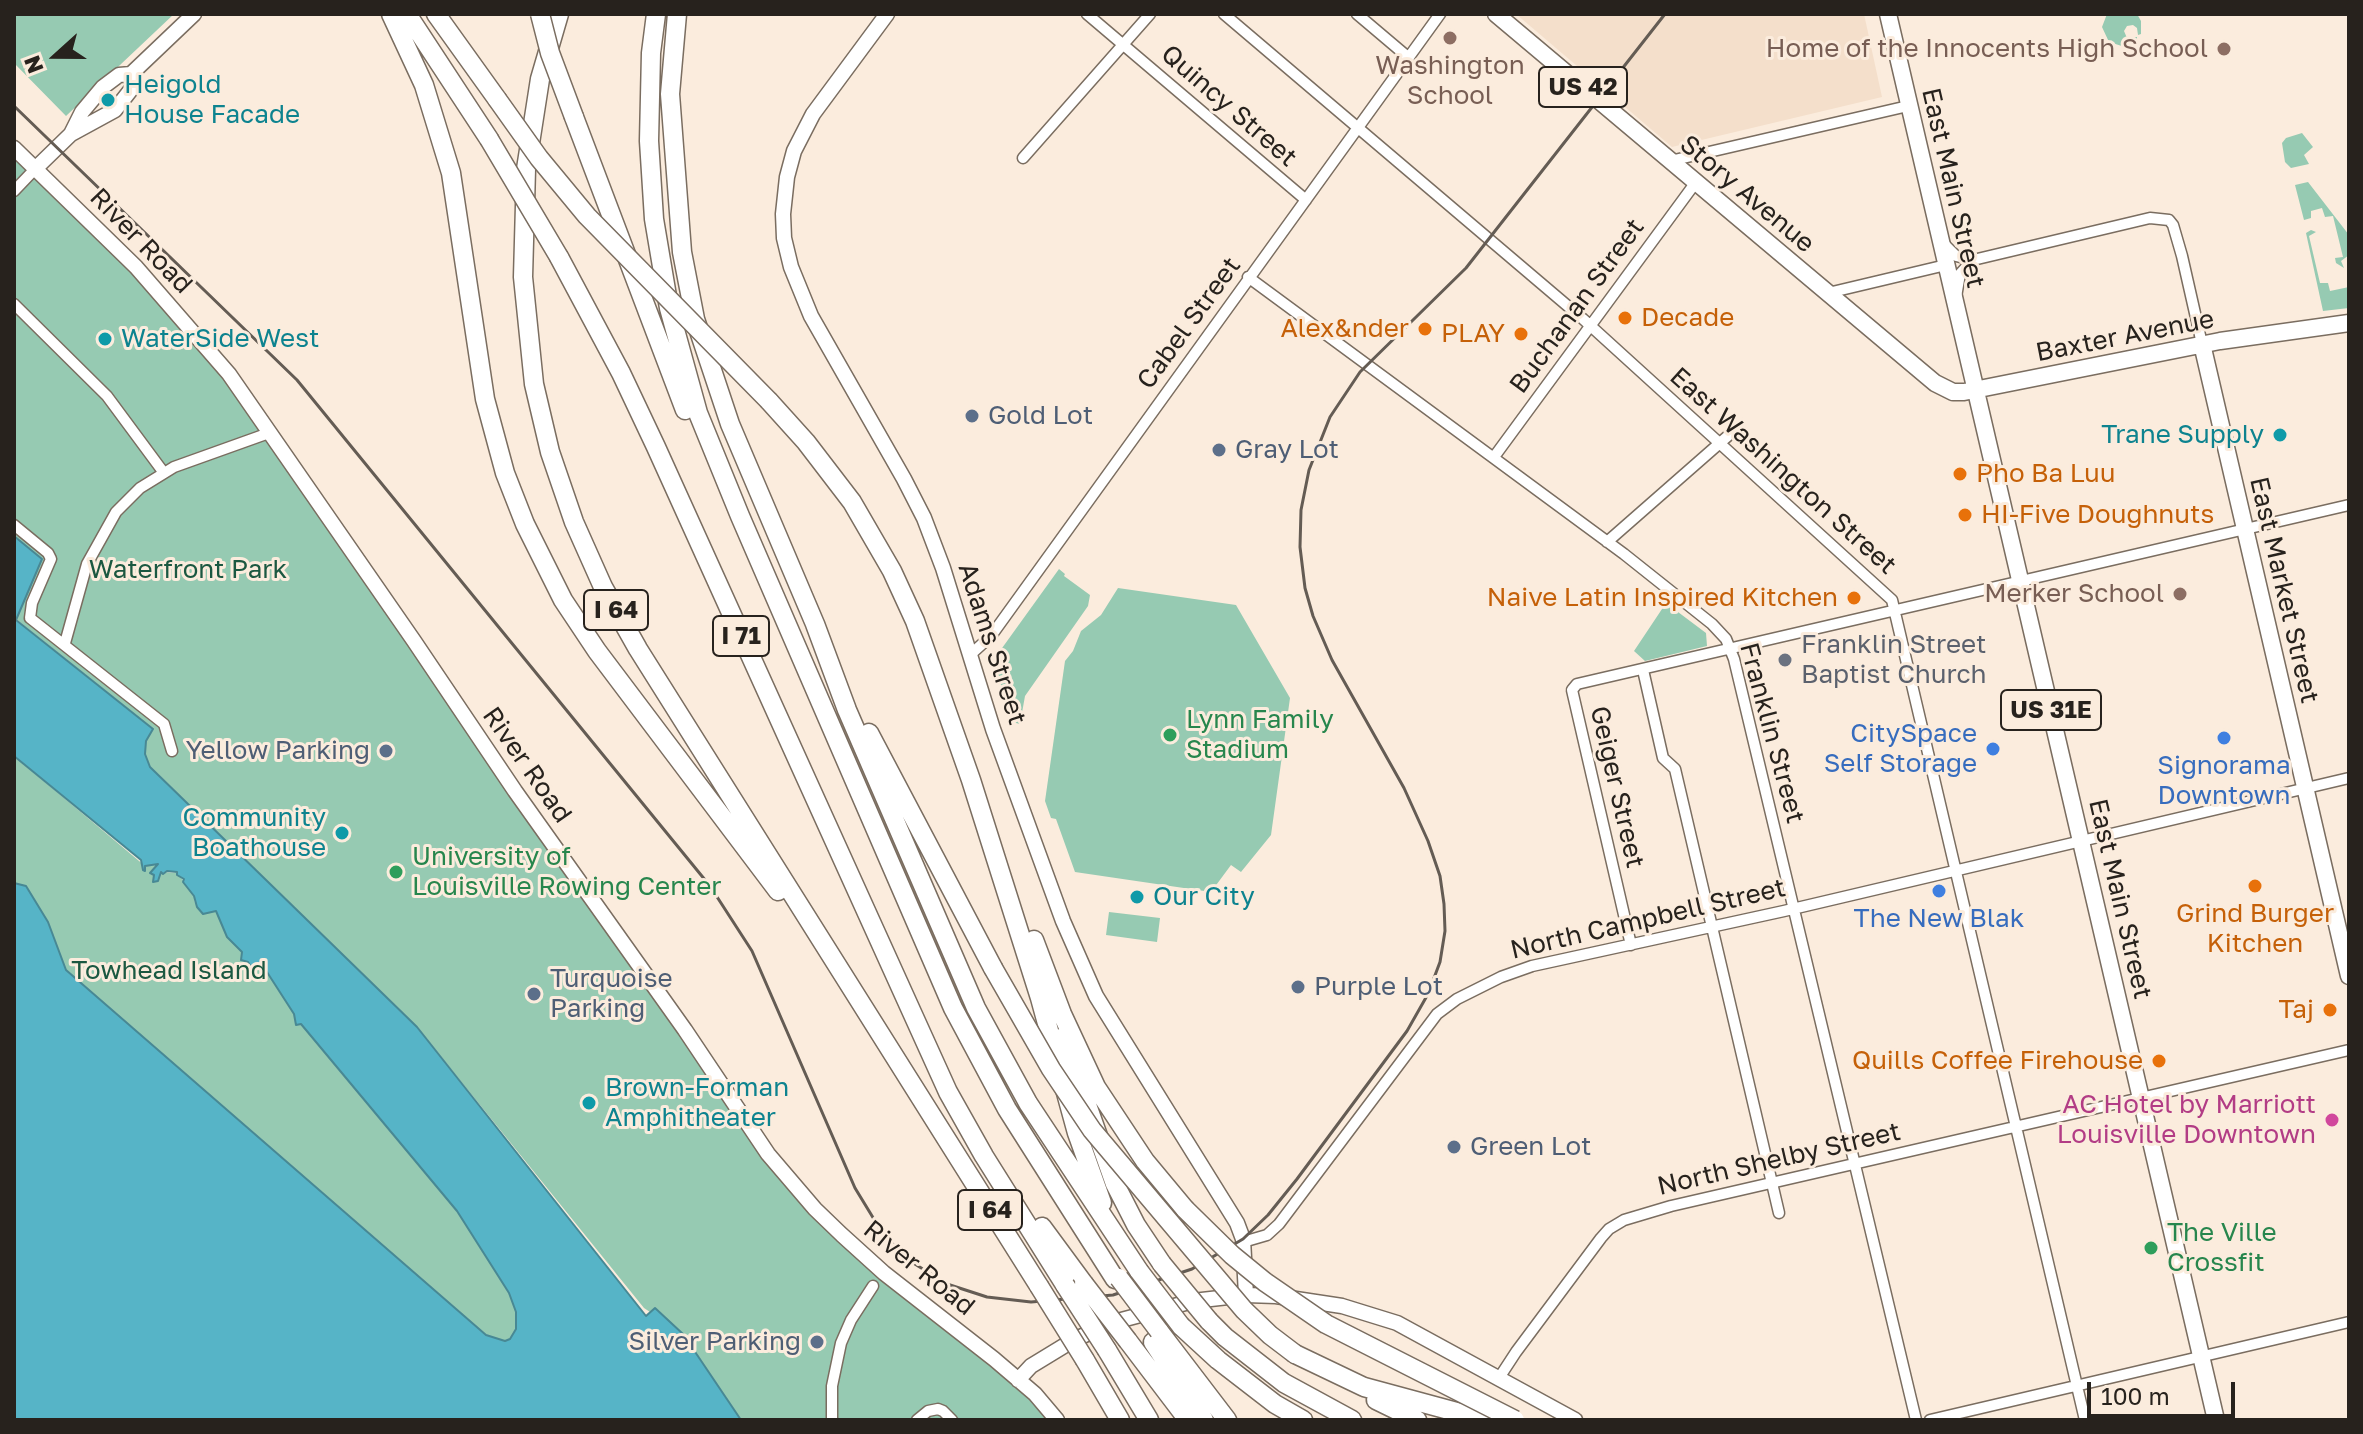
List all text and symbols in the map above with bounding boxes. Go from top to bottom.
north arrow [16,16,96,96]
marker: Washington School [1441,29,1459,47]
place label: Home of the Innocents High School [1766,33,2208,65]
street label: Quincy Street [1155,39,1303,173]
marker: Home of the Innocents High School [2215,40,2233,58]
place label: Washington School [1375,50,1525,112]
text: N [18,52,49,77]
road number: US 42 [1539,67,1627,107]
place label: Heigold House Facade [124,69,300,130]
street label: East Main Street [1915,85,1991,291]
marker: Heigold House Facade [99,91,117,109]
street label: Story Avenue [1673,129,1821,259]
street label: River Road [83,182,199,300]
street label: Buchanan Street [1503,213,1651,399]
street label: Cabel Street [1131,251,1247,395]
place label: Decade [1641,302,1734,334]
street label: Baxter Avenue [2033,303,2217,369]
marker: Decade [1616,309,1634,327]
place label: Alex&nder [1281,313,1409,345]
place label: PLAY [1441,318,1505,350]
marker: Alex&nder [1416,320,1434,338]
place label: WaterSide West [121,323,319,355]
marker: PLAY [1512,325,1530,343]
marker: WaterSide West [96,330,114,348]
street label: East Washington Street [1663,361,1903,581]
place label: Gold Lot [988,400,1093,432]
marker: Gold Lot [963,407,981,425]
place label: Trane Supply [2101,419,2264,451]
marker: Trane Supply [2271,426,2289,444]
place label: Gray Lot [1235,434,1339,466]
marker: Gray Lot [1210,441,1228,459]
place label: Pho Ba Luu [1976,458,2115,490]
marker: Pho Ba Luu [1951,465,1969,483]
street label: East Market Street [2243,474,2325,706]
place label: HI-Five Doughnuts [1981,499,2214,531]
marker: HI-Five Doughnuts [1956,506,1974,524]
park label: Waterfront Park [89,554,287,586]
street label: Adams Street [951,559,1033,729]
place label: Merker School [1984,578,2164,610]
place label: Naive Latin Inspired Kitchen [1487,582,1838,614]
marker: Merker School [2171,585,2189,603]
marker: Naive Latin Inspired Kitchen [1845,589,1863,607]
road number: I 64 [584,590,648,630]
road number: I 71 [713,616,769,656]
place label: Franklin Street Baptist Church [1801,629,1987,690]
street label: Franklin Street [1733,639,1811,827]
marker: Franklin Street Baptist Church [1776,651,1794,669]
road number: US 31E [2001,690,2101,730]
street label: River Road [476,701,578,829]
street label: Geiger Street [1583,703,1651,871]
place label: Lynn Family Stadium [1186,704,1334,766]
place label: CitySpace Self Storage [1824,718,1977,780]
marker: Lynn Family Stadium [1161,726,1179,744]
marker: Signorama Downtown [2215,729,2233,747]
place label: Yellow Parking [186,735,370,767]
marker: CitySpace Self Storage [1984,740,2002,758]
marker: Yellow Parking [377,742,395,760]
place label: Signorama Downtown [2157,750,2291,812]
street label: East Main Street [2082,796,2158,1002]
place label: Community Boathouse [183,802,326,864]
marker: Community Boathouse [333,824,351,842]
place label: University of Louisville Rowing Center [412,841,722,902]
marker: University of Louisville Rowing Center [387,863,405,881]
street label: North Campbell Street [1507,872,1789,966]
marker: Grind Burger Kitchen [2246,877,2264,895]
place label: Our City [1153,881,1255,913]
marker: The New Blak [1930,882,1948,900]
marker: Our City [1128,888,1146,906]
place label: Grind Burger Kitchen [2176,898,2334,960]
place label: The New Blak [1854,903,2024,935]
park label: Towhead Island [71,955,267,987]
place label: Turquoise Parking [550,963,673,1024]
place label: Purple Lot [1314,971,1443,1003]
marker: Purple Lot [1289,978,1307,996]
marker: Turquoise Parking [525,985,543,1003]
place label: Taj [2279,994,2314,1026]
marker: Taj [2321,1001,2339,1019]
place label: Quills Coffee Firehouse [1852,1045,2143,1077]
marker: Quills Coffee Firehouse [2150,1052,2168,1070]
place label: Brown-Forman Amphitheater [605,1072,789,1134]
place label: AC Hotel by Marriott Louisville Downtown [2057,1089,2316,1150]
marker: Brown-Forman Amphitheater [580,1094,598,1112]
marker: AC Hotel by Marriott Louisville Downtown [2323,1111,2341,1129]
street label: North Shelby Street [1654,1116,1904,1202]
place label: Green Lot [1470,1131,1591,1163]
marker: Green Lot [1445,1138,1463,1156]
road number: I 64 [958,1190,1022,1230]
street label: River Road [857,1214,981,1322]
place label: The Ville Crossfit [2167,1217,2277,1278]
marker: The Ville Crossfit [2142,1239,2160,1257]
place label: Silver Parking [629,1326,801,1358]
marker: Silver Parking [808,1333,826,1351]
scale bar [2091,1366,2239,1416]
text: 100 m [2101,1381,2170,1410]

